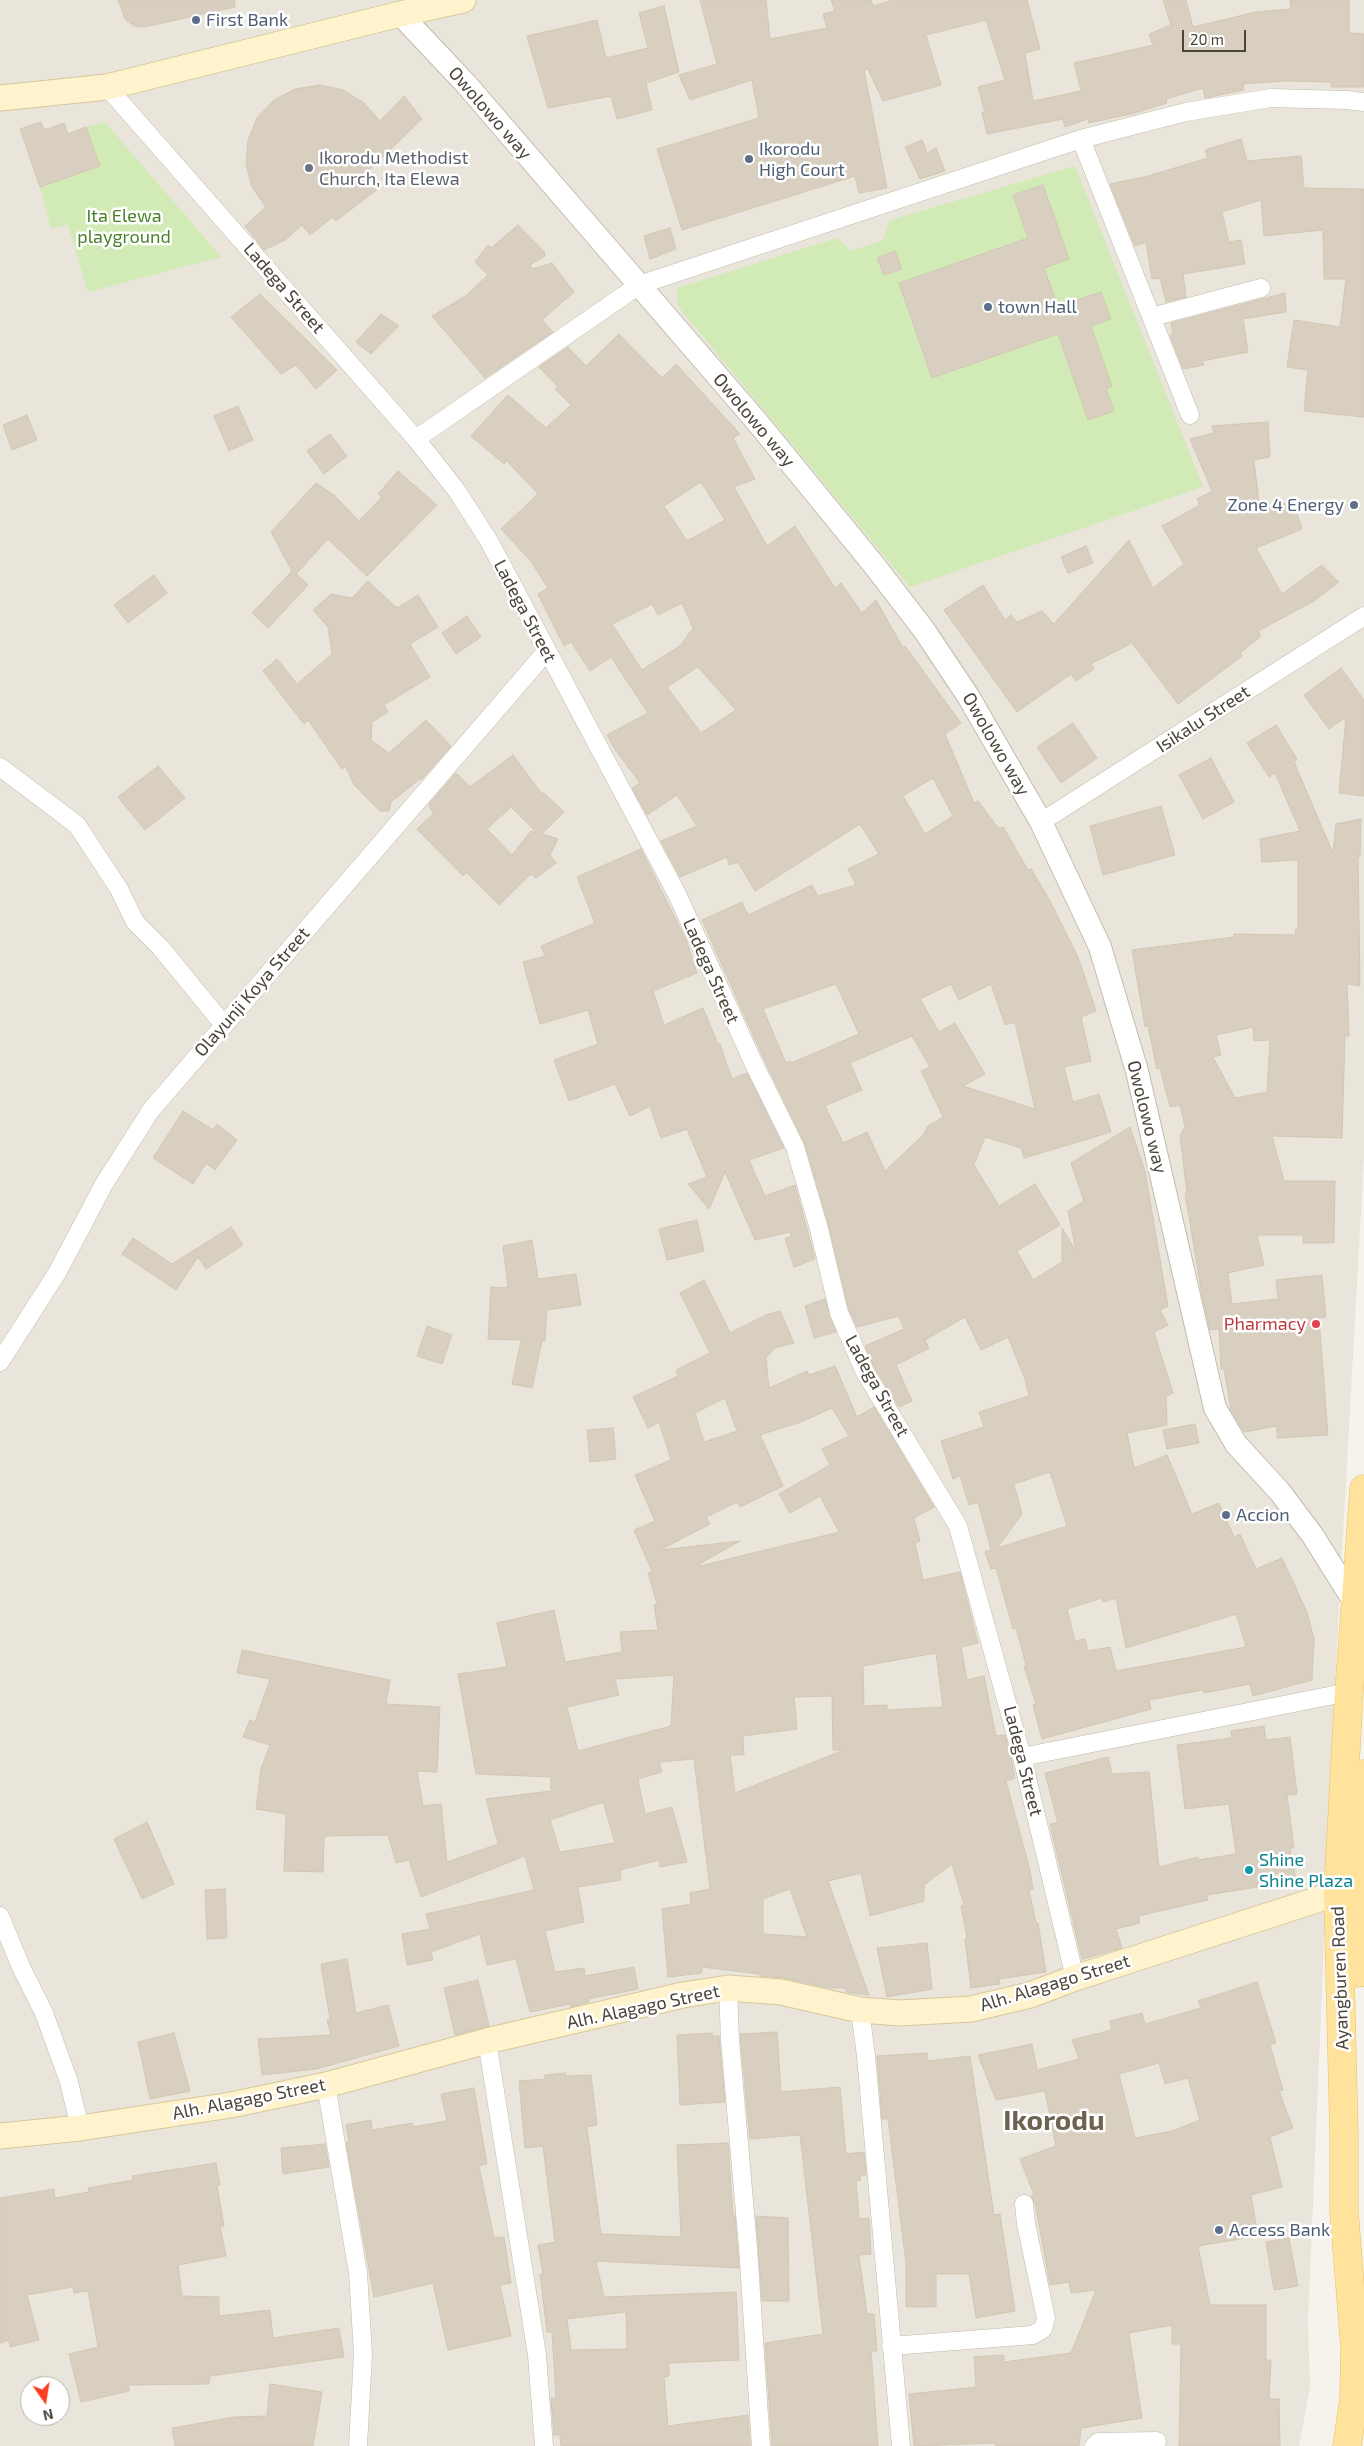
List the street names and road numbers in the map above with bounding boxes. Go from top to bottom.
street label: Owolowo way [444,62,536,164]
street label: Ladega Street [239,238,329,338]
street label: Owolowo way [709,369,799,471]
street label: Ladega Street [489,556,561,666]
street label: Isikalu Street [1152,681,1254,757]
street label: Owolowo way [958,688,1034,800]
street label: Ladega Street [678,915,744,1027]
street label: Olayunji Koya Street [190,923,314,1061]
street label: Owolowo way [1123,1058,1171,1176]
street label: Ladega Street [840,1331,914,1441]
street label: Ladega Street [999,1704,1047,1818]
street label: Ayangburen Road [1327,1906,1353,2050]
street label: Alh. Alagago Street [977,1950,1133,2016]
street label: Alh. Alagago Street [565,1980,721,2034]
street label: Alh. Alagago Street [171,2074,327,2124]

